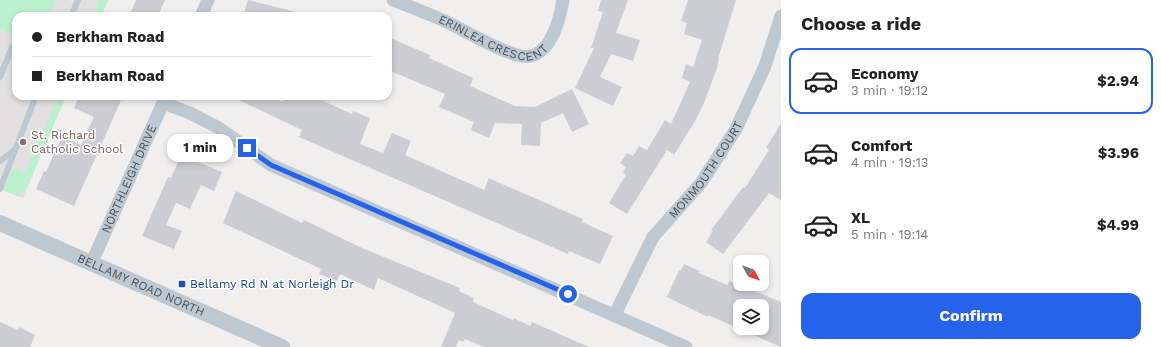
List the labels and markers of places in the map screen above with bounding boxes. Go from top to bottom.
place label: St. Richard Catholic School [31,128,123,156]
marker: St. Richard Catholic School [18,137,28,147]
place label: Bellamy Rd N at Norleigh Dr [190,277,354,291]
marker: Bellamy Rd N at Norleigh Dr [177,279,187,289]

